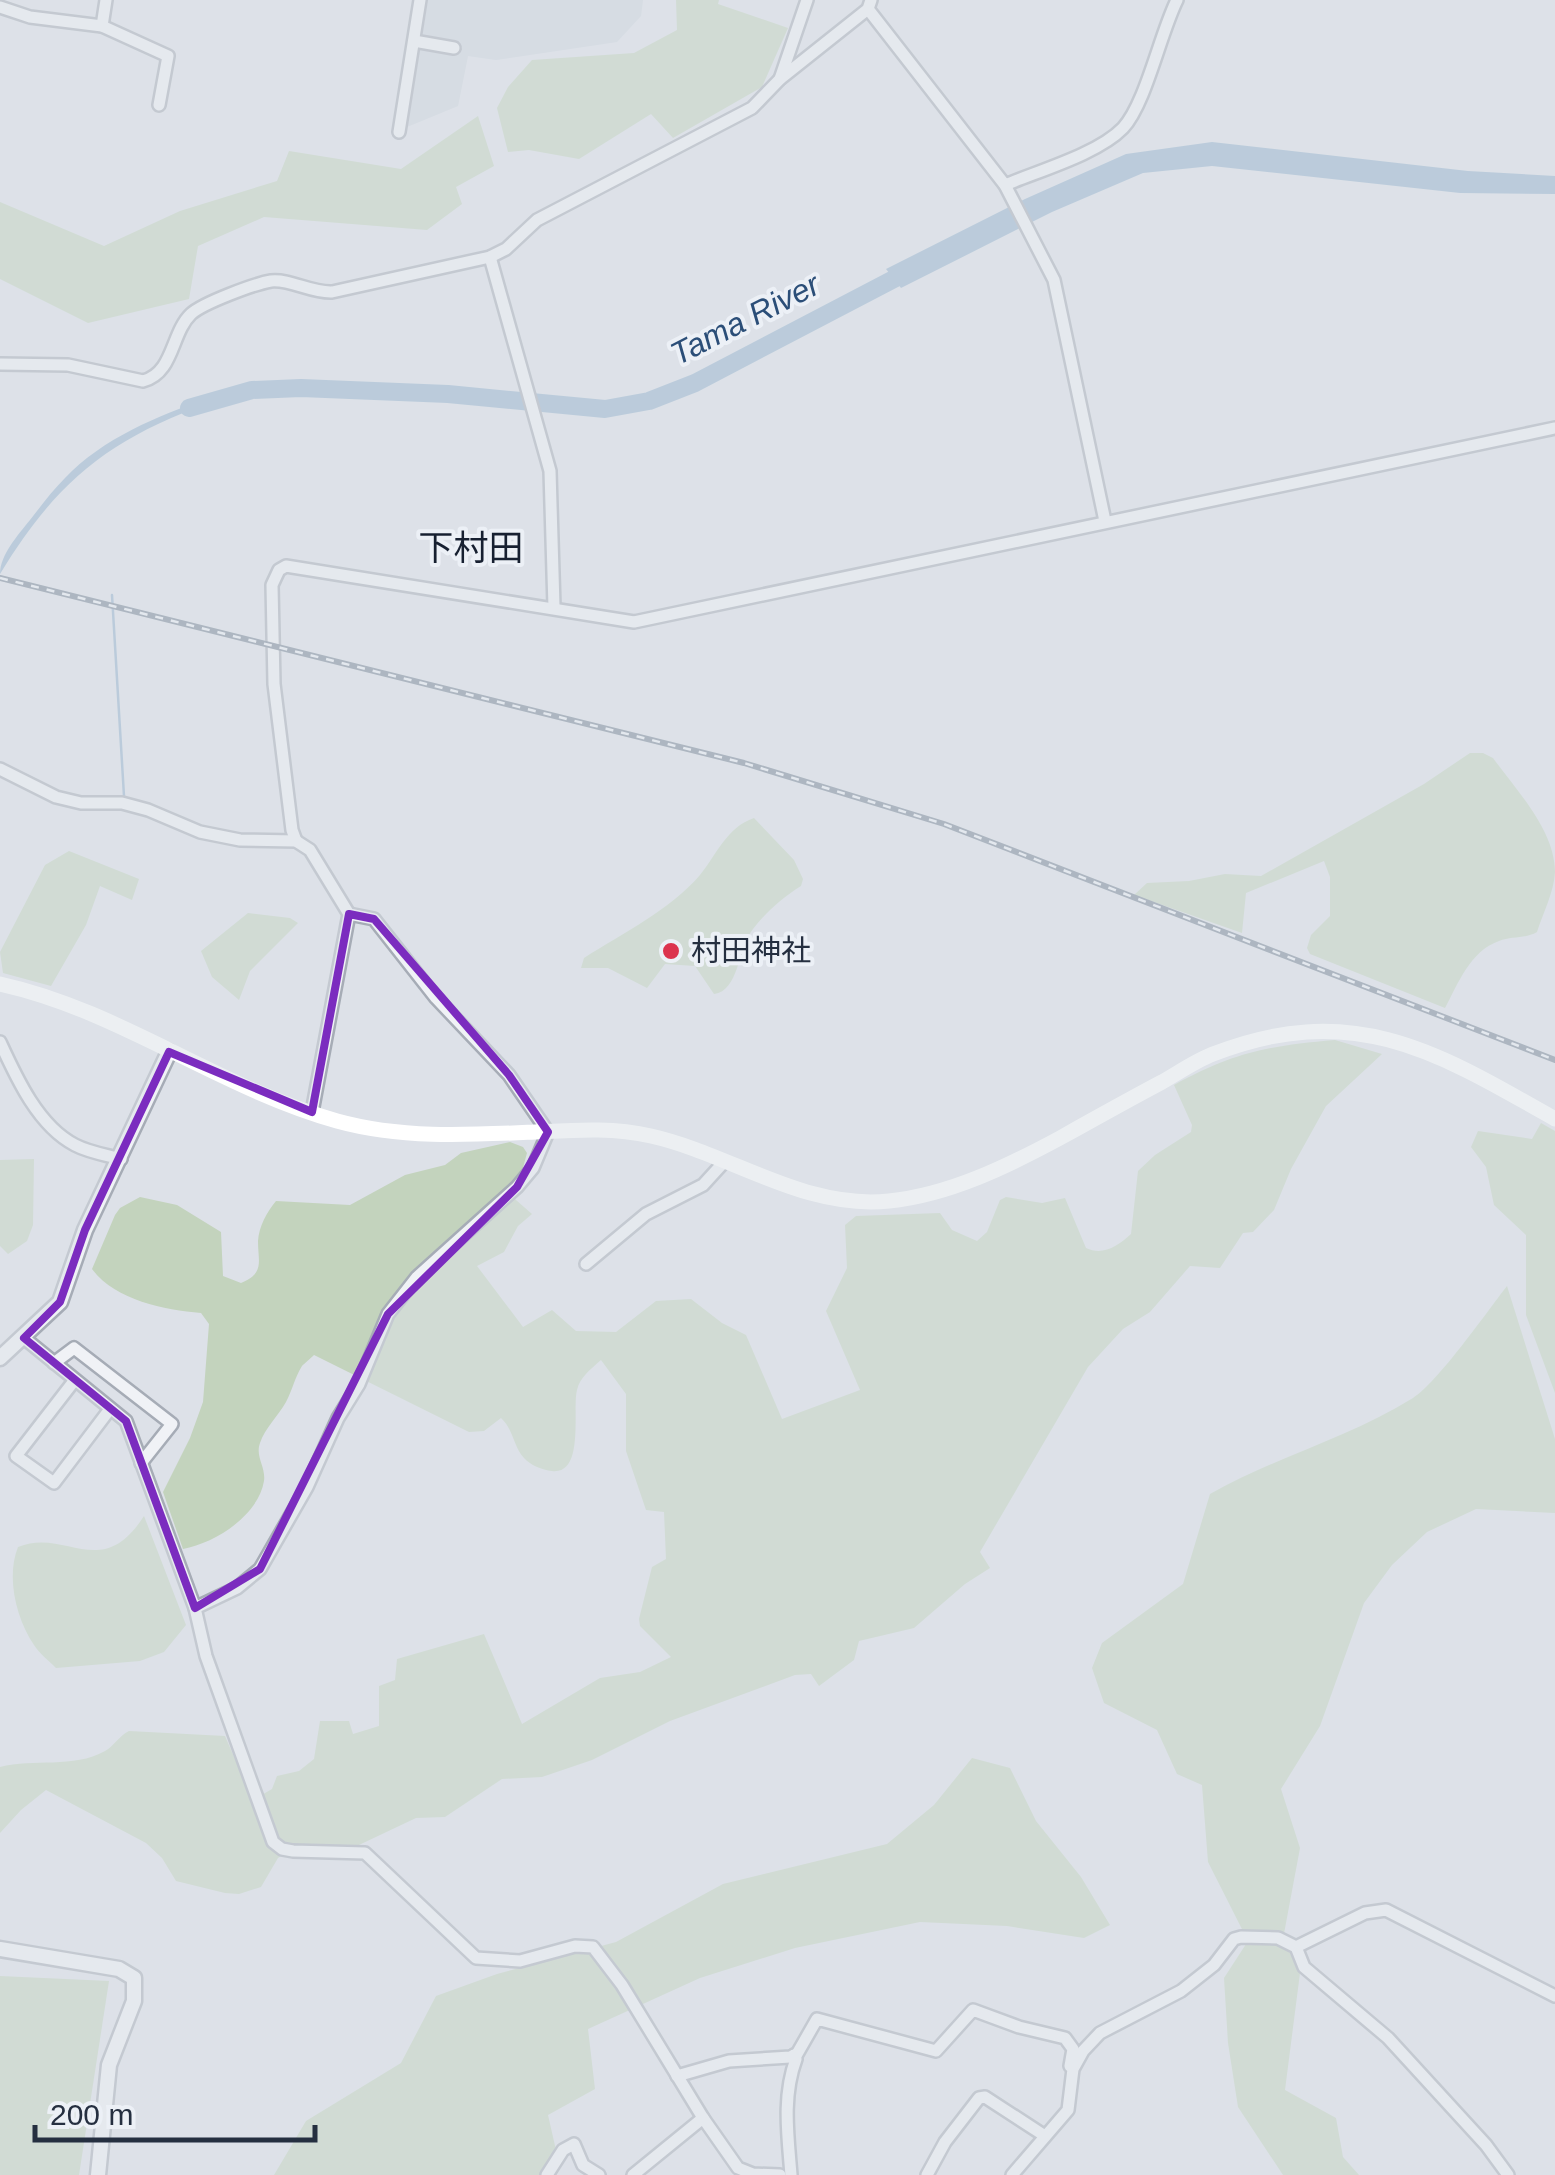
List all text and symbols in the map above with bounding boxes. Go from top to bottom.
water label: Tama River [664,265,827,372]
district label: 下村田 [418,528,524,567]
place label: 村田神社 [691,934,811,967]
marker: 村田神社 [660,940,682,962]
scale bar [35,2080,315,2142]
text: 200 m [50,2098,133,2131]

